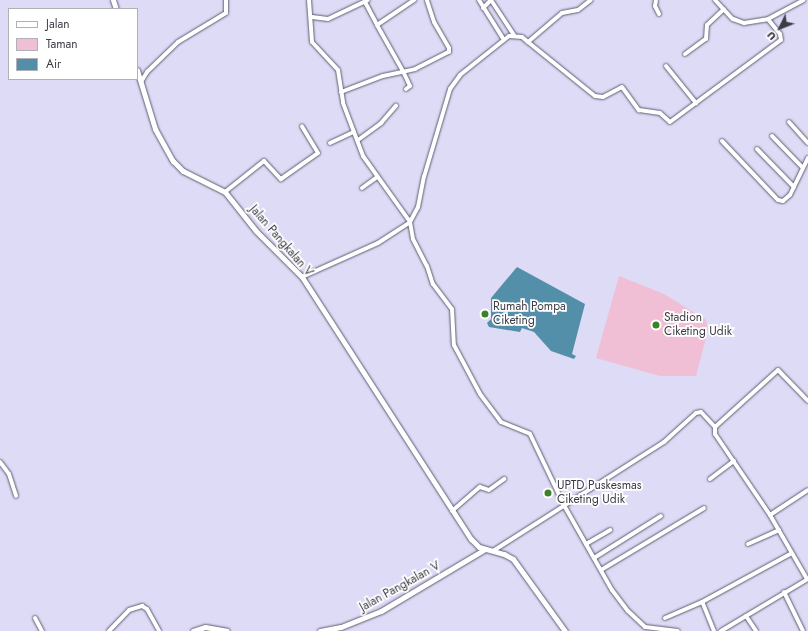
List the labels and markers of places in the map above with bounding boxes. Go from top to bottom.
place label: Rumah Pompa Ciketing [493,300,566,328]
marker: Rumah Pompa Ciketing [480,309,490,319]
place label: Stadion Ciketing Udik [664,311,732,339]
marker: Stadion Ciketing Udik [651,320,661,330]
place label: UPTD Puskesmas Ciketing Udik [557,479,642,507]
marker: UPTD Puskesmas Ciketing Udik [542,487,554,499]

